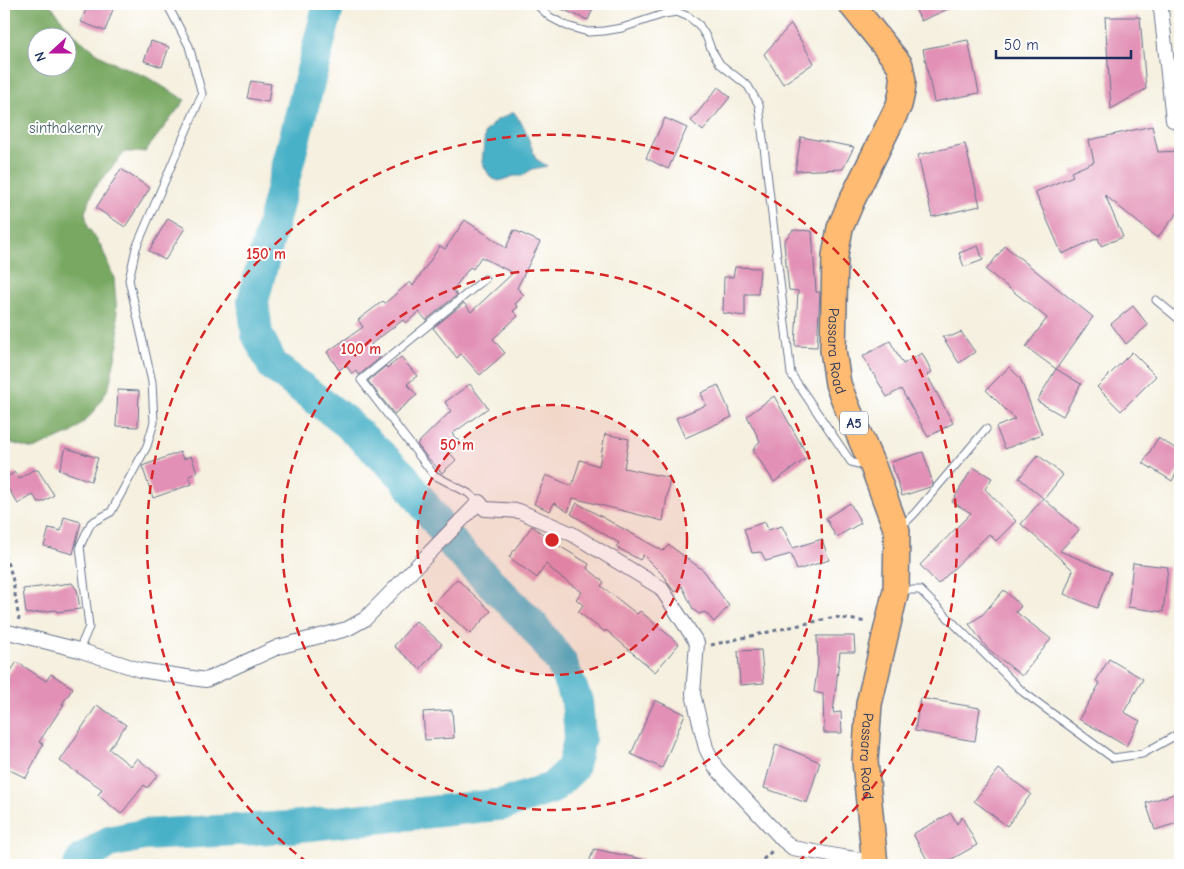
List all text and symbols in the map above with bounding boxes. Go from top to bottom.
north arrow [28,28,78,78]
scale bar [996,28,1132,60]
text: 50 m [1004,36,1039,54]
text: N [31,49,50,64]
park label: sinthakerny [29,119,103,137]
text: 150 m [246,245,286,263]
street label: Passara Road [824,308,850,397]
text: 100 m [341,340,381,358]
road number: A5 [840,412,868,434]
text: 50 m [440,436,474,454]
centre of rings [543,531,561,549]
street label: Passara Road [856,712,878,800]

